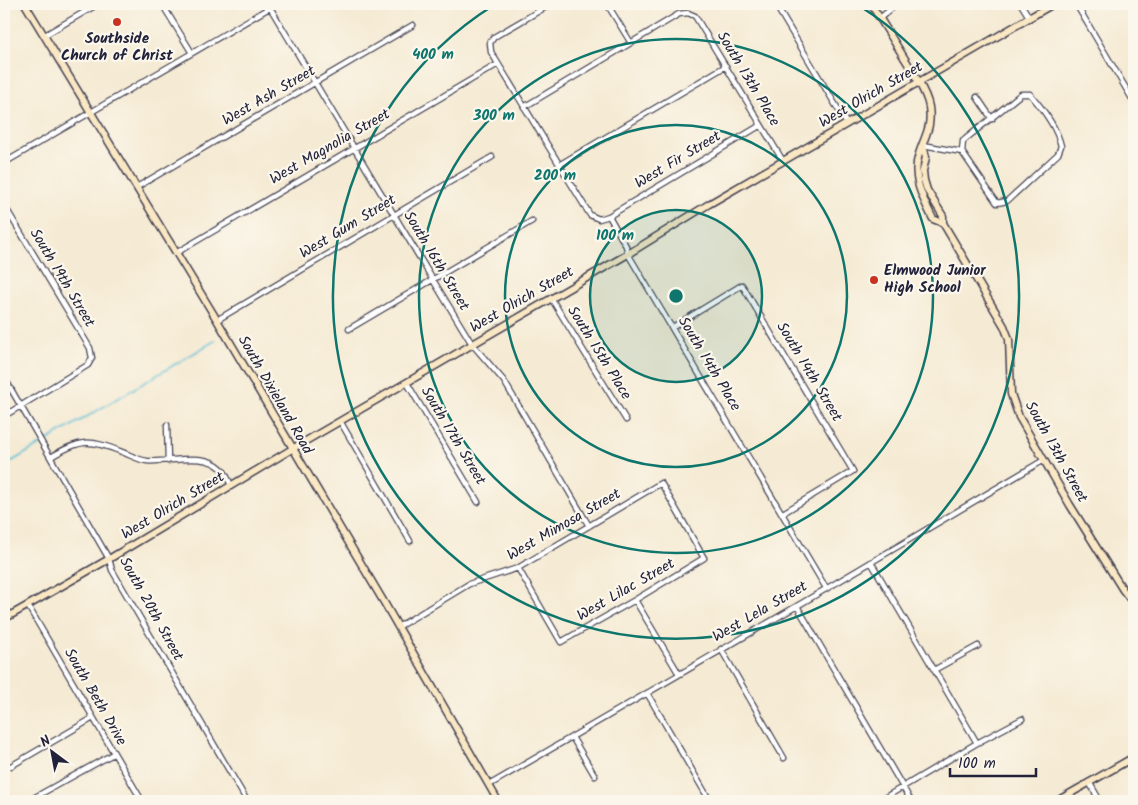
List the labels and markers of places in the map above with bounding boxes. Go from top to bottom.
marker: Southside Church of Christ [111,16,123,28]
place label: Southside Church of Christ [61,27,173,68]
place label: Elmwood Junior High School [884,259,986,300]
marker: Elmwood Junior High School [868,274,880,286]
centre of rings [667,287,685,305]

